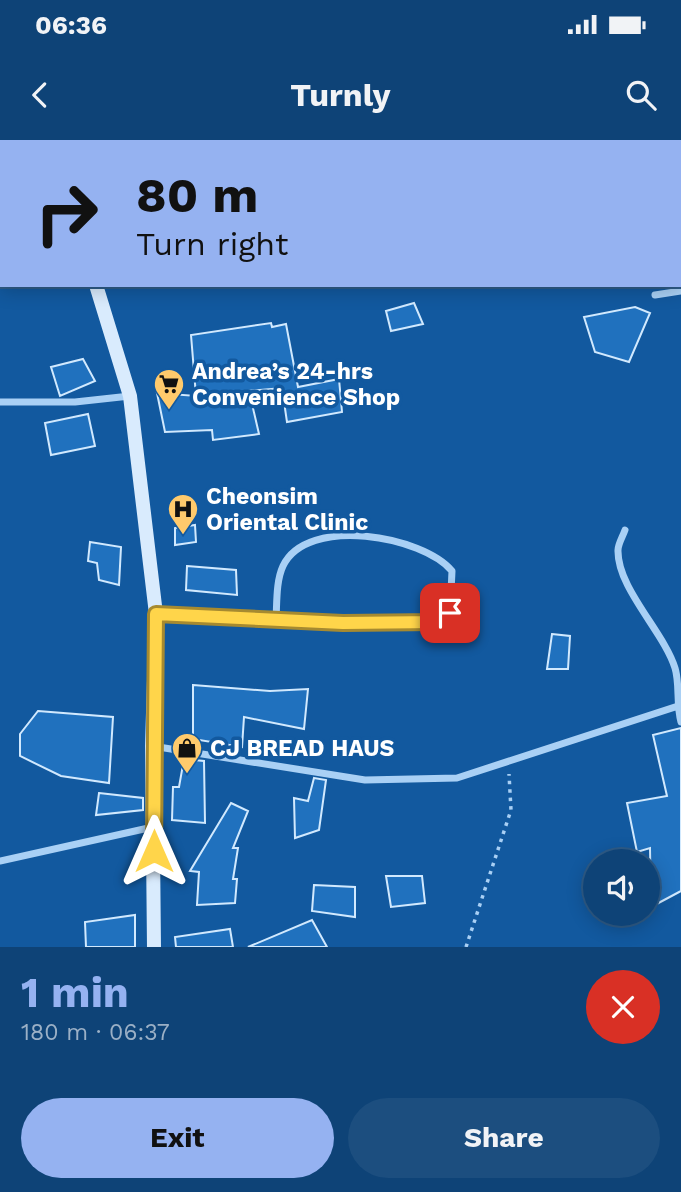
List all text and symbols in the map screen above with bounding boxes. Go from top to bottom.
text: 06:36 [35,10,107,40]
icon: back [21,76,59,114]
text: Turnly [290,76,391,114]
icon: search [622,76,660,114]
text: 80 m [136,166,258,224]
icon: right [21,168,112,259]
text: Turn right [136,225,288,263]
place label: Andrea’s 24-hrs Convenience Shop [192,358,400,411]
supermarket icon: Andrea’s 24-hrs Convenience Shop [152,367,186,411]
place label: Cheonsim Oriental Clinic [206,483,368,536]
hospital icon: Cheonsim Oriental Clinic [166,492,200,536]
pin [420,583,480,643]
icon: arrive [431,594,469,632]
shop icon: CJ BREAD HAUS [170,731,204,775]
place label: CJ BREAD HAUS [210,735,395,762]
position arrow [117,814,191,888]
map controls [583,849,660,926]
button: sound [583,849,660,926]
text: 1 min [21,968,129,1017]
button: close [586,970,660,1044]
text: 180 m · 06:37 [21,1019,170,1046]
button: Exit [21,1098,334,1178]
button: Share [348,1098,660,1178]

